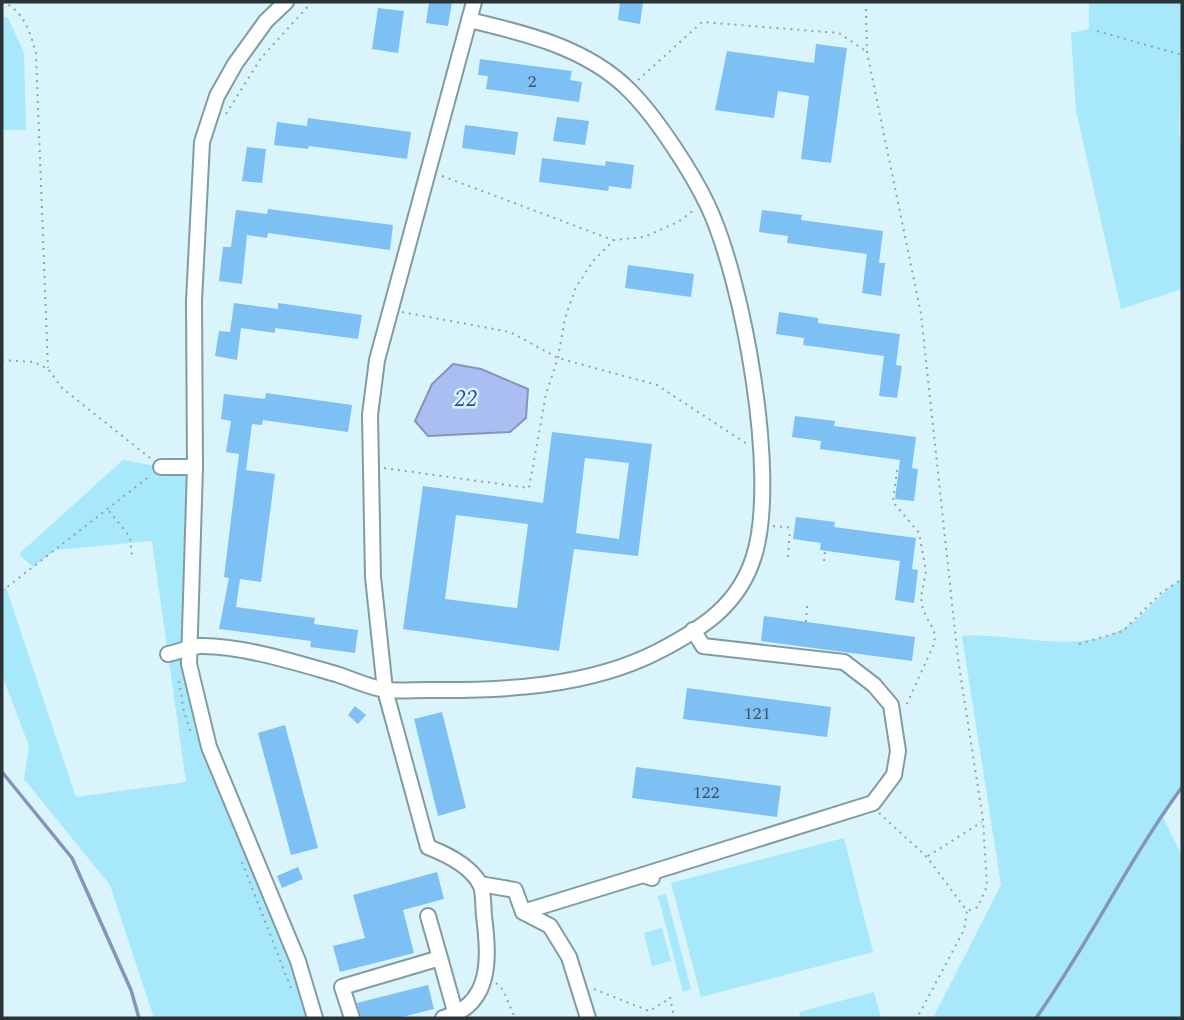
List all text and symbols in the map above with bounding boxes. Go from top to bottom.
house number: 2 [528,68,537,95]
water label: 22 [454,382,478,417]
house number: 121 [744,700,771,727]
house number: 122 [693,779,720,806]

